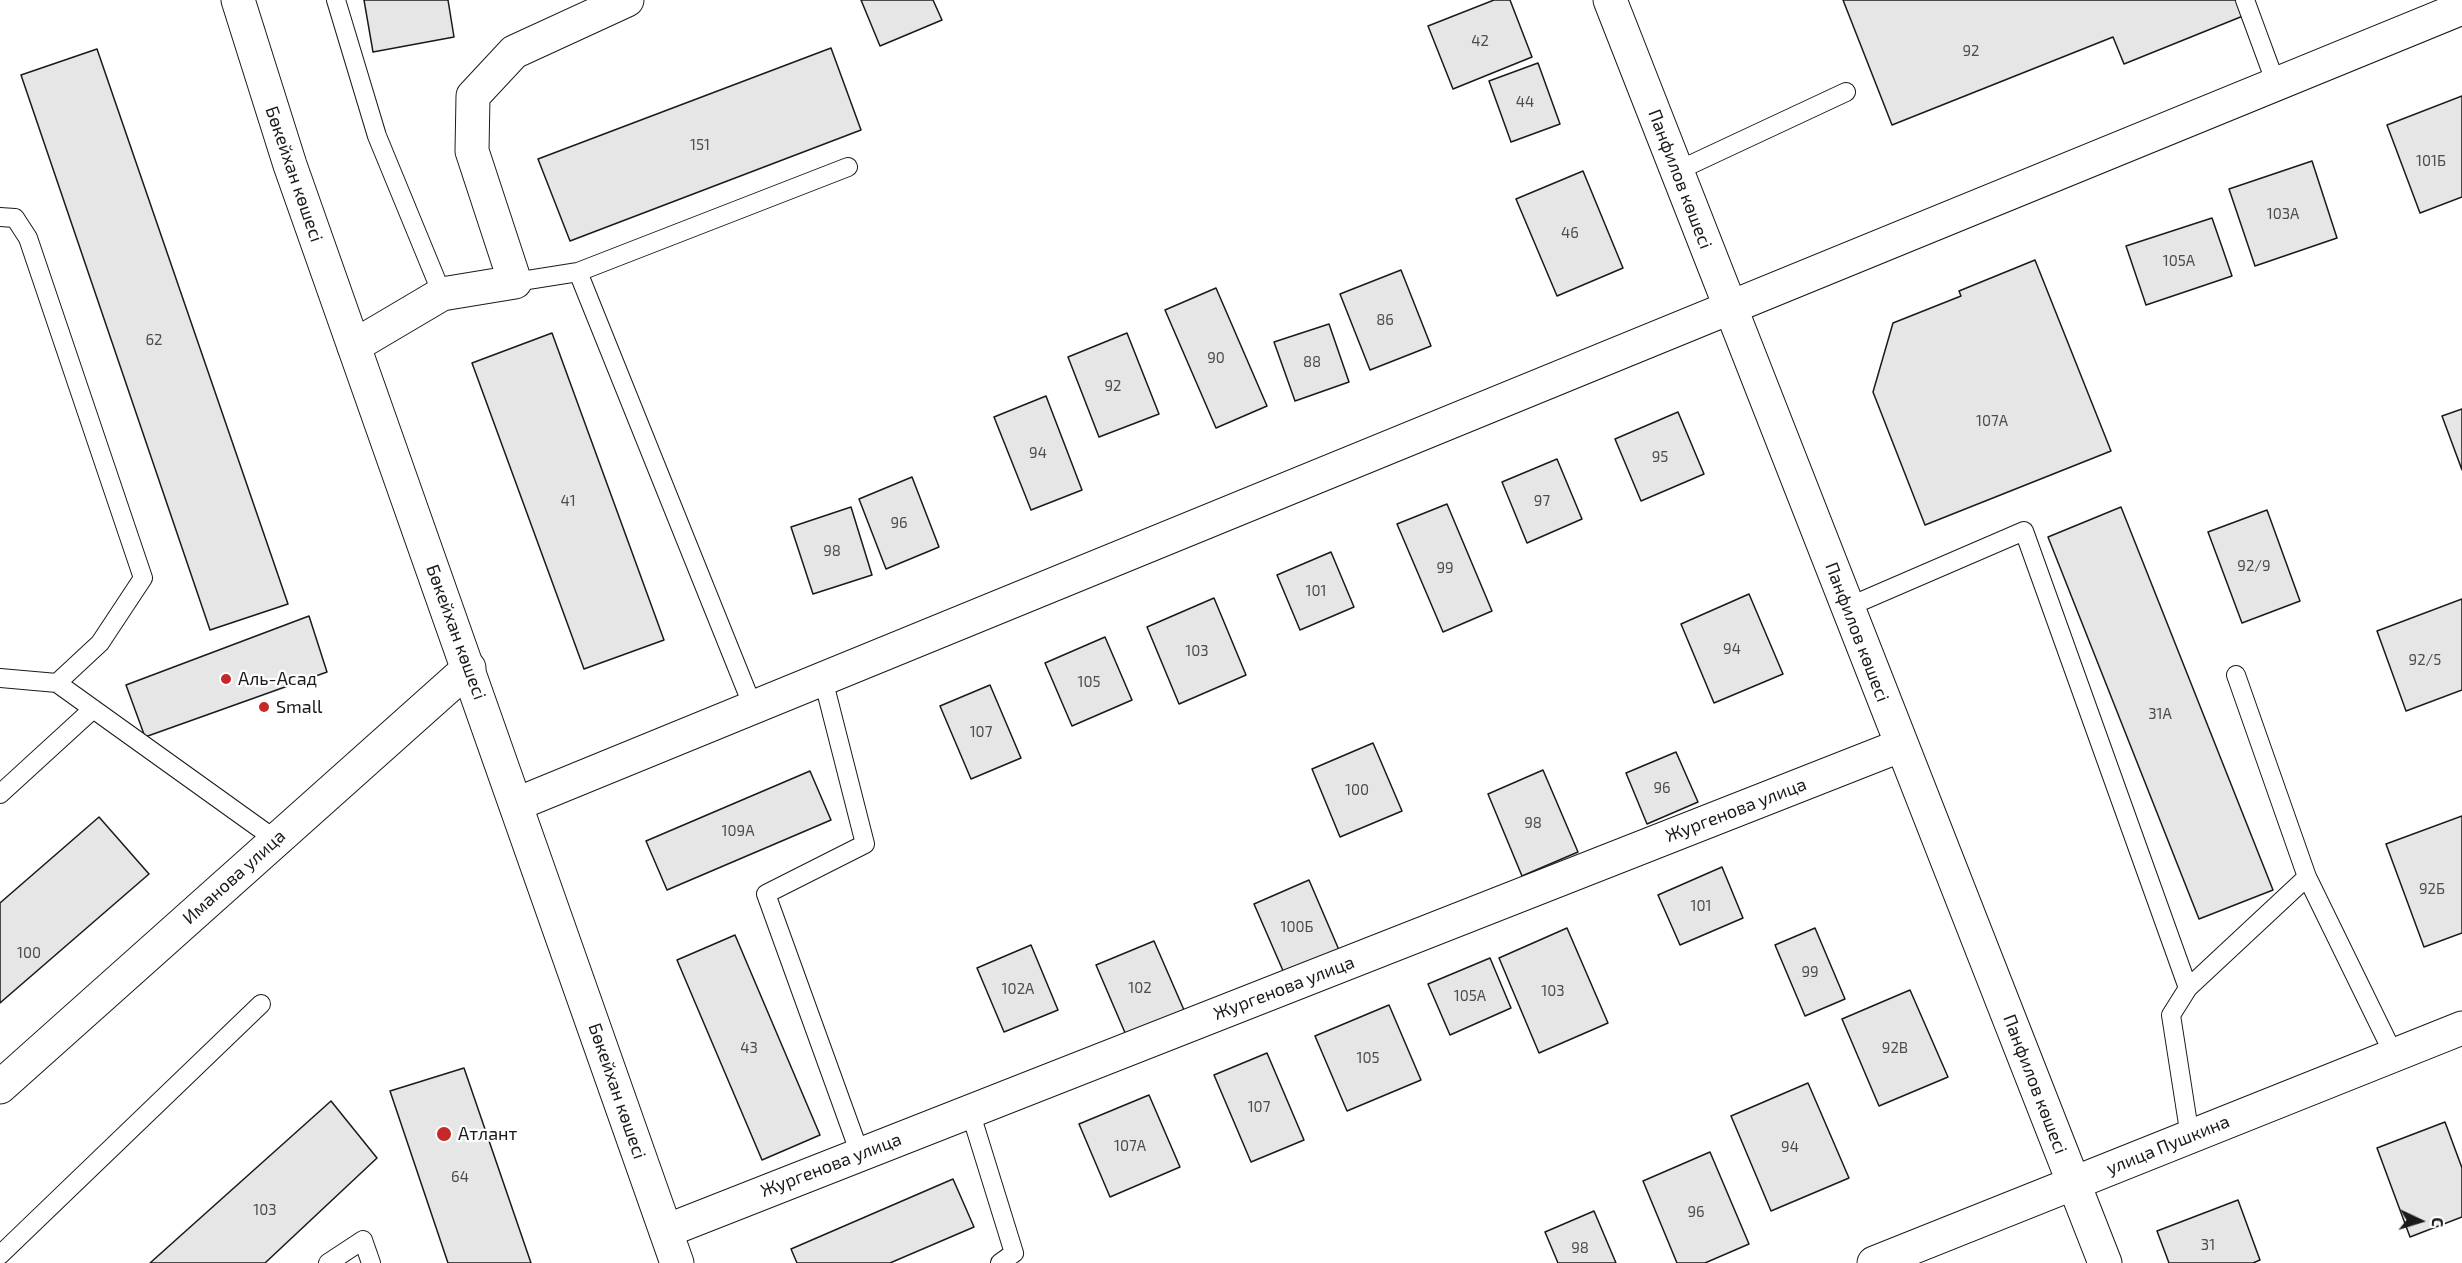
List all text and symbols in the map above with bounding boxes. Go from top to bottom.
house number: 42 [1471,32,1489,50]
house number: 92 [1962,42,1980,60]
house number: 44 [1516,93,1534,111]
street label: Бөкейхан көшесі [261,103,327,245]
street label: Панфилов көшесі [1643,106,1717,252]
house number: 151 [690,136,710,154]
house number: 101Б [2416,152,2446,170]
house number: 103А [2267,205,2299,223]
house number: 46 [1561,224,1579,242]
house number: 105А [2163,252,2195,270]
house number: 86 [1376,311,1394,329]
house number: 62 [145,331,163,349]
house number: 90 [1207,349,1225,367]
house number: 88 [1303,353,1321,371]
house number: 92 [1104,377,1122,395]
house number: 107А [1976,412,2008,430]
house number: 94 [1029,444,1047,462]
house number: 95 [1652,448,1668,466]
house number: 41 [560,492,576,510]
house number: 97 [1534,492,1550,510]
house number: 96 [890,514,908,532]
house number: 98 [823,542,841,560]
house number: 92/9 [2237,557,2271,575]
house number: 99 [1436,559,1454,577]
street label: Панфилов көшесі [1820,559,1894,705]
street label: Бөкейхан көшесі [422,561,490,703]
house number: 101 [1306,582,1326,600]
house number: 94 [1723,640,1741,658]
house number: 103 [1185,642,1209,660]
house number: 92/5 [2409,651,2441,669]
place label: Аль-Асад [238,668,317,690]
marker: Аль-Асад [219,672,233,686]
house number: 105 [1077,673,1101,691]
place label: Small [276,696,322,718]
marker: Small [257,700,271,714]
house number: 31А [2148,705,2172,723]
house number: 107 [970,723,992,741]
street label: Жургенова улица [1663,773,1809,847]
house number: 96 [1653,779,1671,797]
house number: 100 [1345,781,1369,799]
house number: 98 [1524,814,1542,832]
house number: 109А [722,822,754,840]
street label: Иманова улица [178,825,290,929]
house number: 92Б [2419,880,2445,898]
house number: 101 [1691,897,1711,915]
house number: 100Б [1280,918,1314,936]
house number: 100 [17,944,41,962]
street label: Жургенова улица [1211,951,1357,1025]
house number: 99 [1801,963,1819,981]
house number: 102 [1128,979,1152,997]
house number: 102А [1002,980,1034,998]
house number: 103 [1541,982,1565,1000]
house number: 105А [1454,987,1486,1005]
street label: Панфилов көшесі [1998,1011,2072,1157]
street label: Бөкейхан көшесі [584,1020,650,1162]
house number: 43 [740,1039,758,1057]
house number: 92В [1882,1039,1908,1057]
house number: 105 [1356,1049,1380,1067]
house number: 107 [1248,1098,1270,1116]
street label: улица Пушкина [2103,1110,2233,1180]
place label: Атлант [458,1123,517,1145]
marker: Атлант [435,1125,453,1143]
street label: Жургенова улица [758,1128,904,1202]
house number: 107А [1114,1137,1146,1155]
house number: 94 [1781,1138,1799,1156]
house number: 64 [451,1168,469,1186]
north arrow [2390,1191,2450,1251]
house number: 103 [253,1201,277,1219]
house number: 96 [1687,1203,1705,1221]
text: С [2429,1217,2448,1228]
house number: 31 [2201,1236,2215,1254]
house number: 98 [1571,1239,1589,1257]

